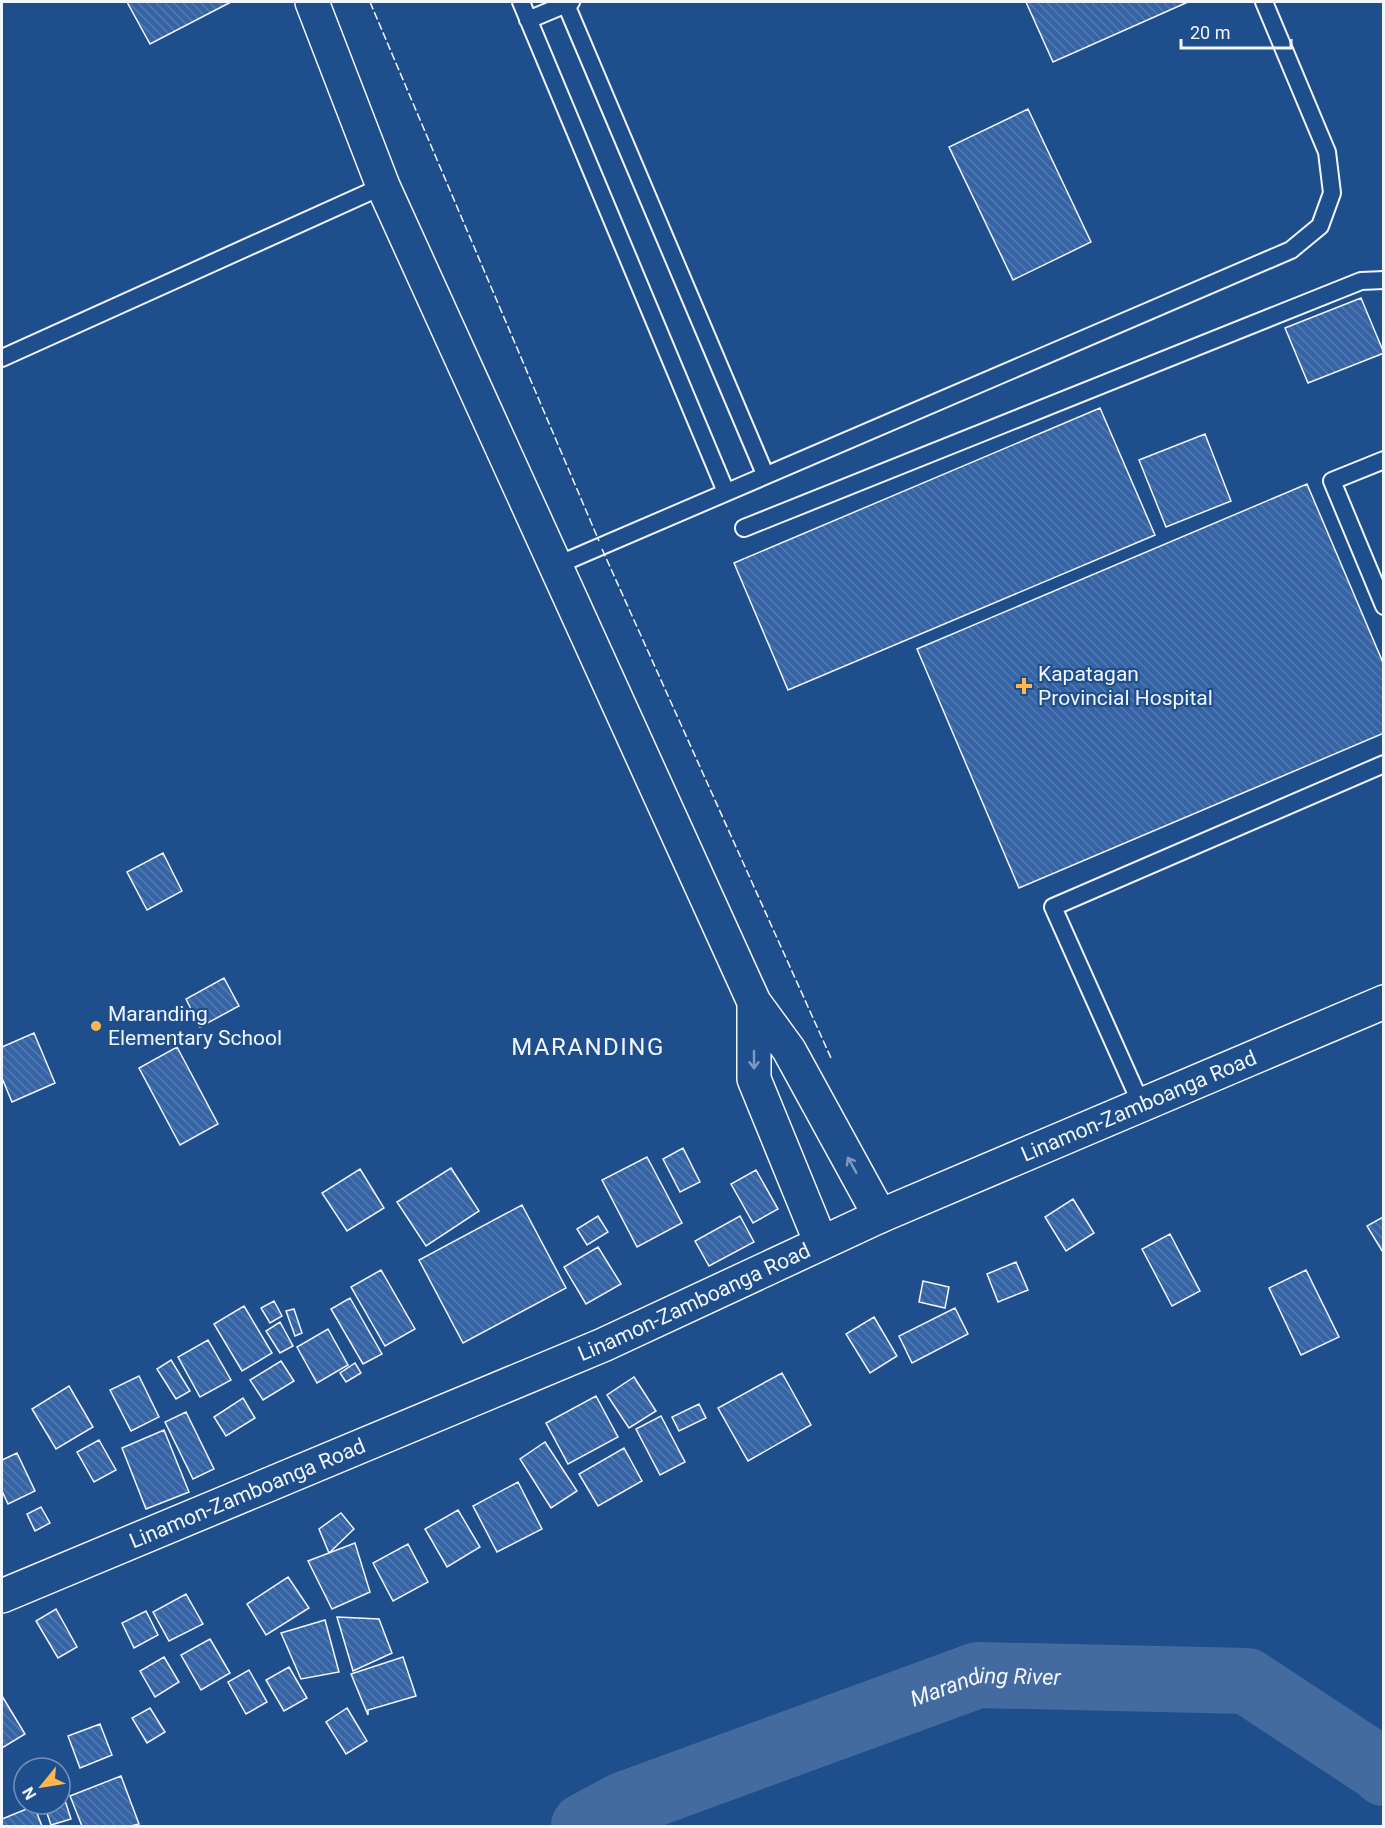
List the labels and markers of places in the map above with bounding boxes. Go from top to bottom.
place label: Kapatagan Provincial Hospital [1038,662,1213,710]
marker: Kapatagan Provincial Hospital [1015,677,1033,695]
place label: Maranding Elementary School [108,1002,282,1050]
marker: Maranding Elementary School [89,1019,103,1033]

